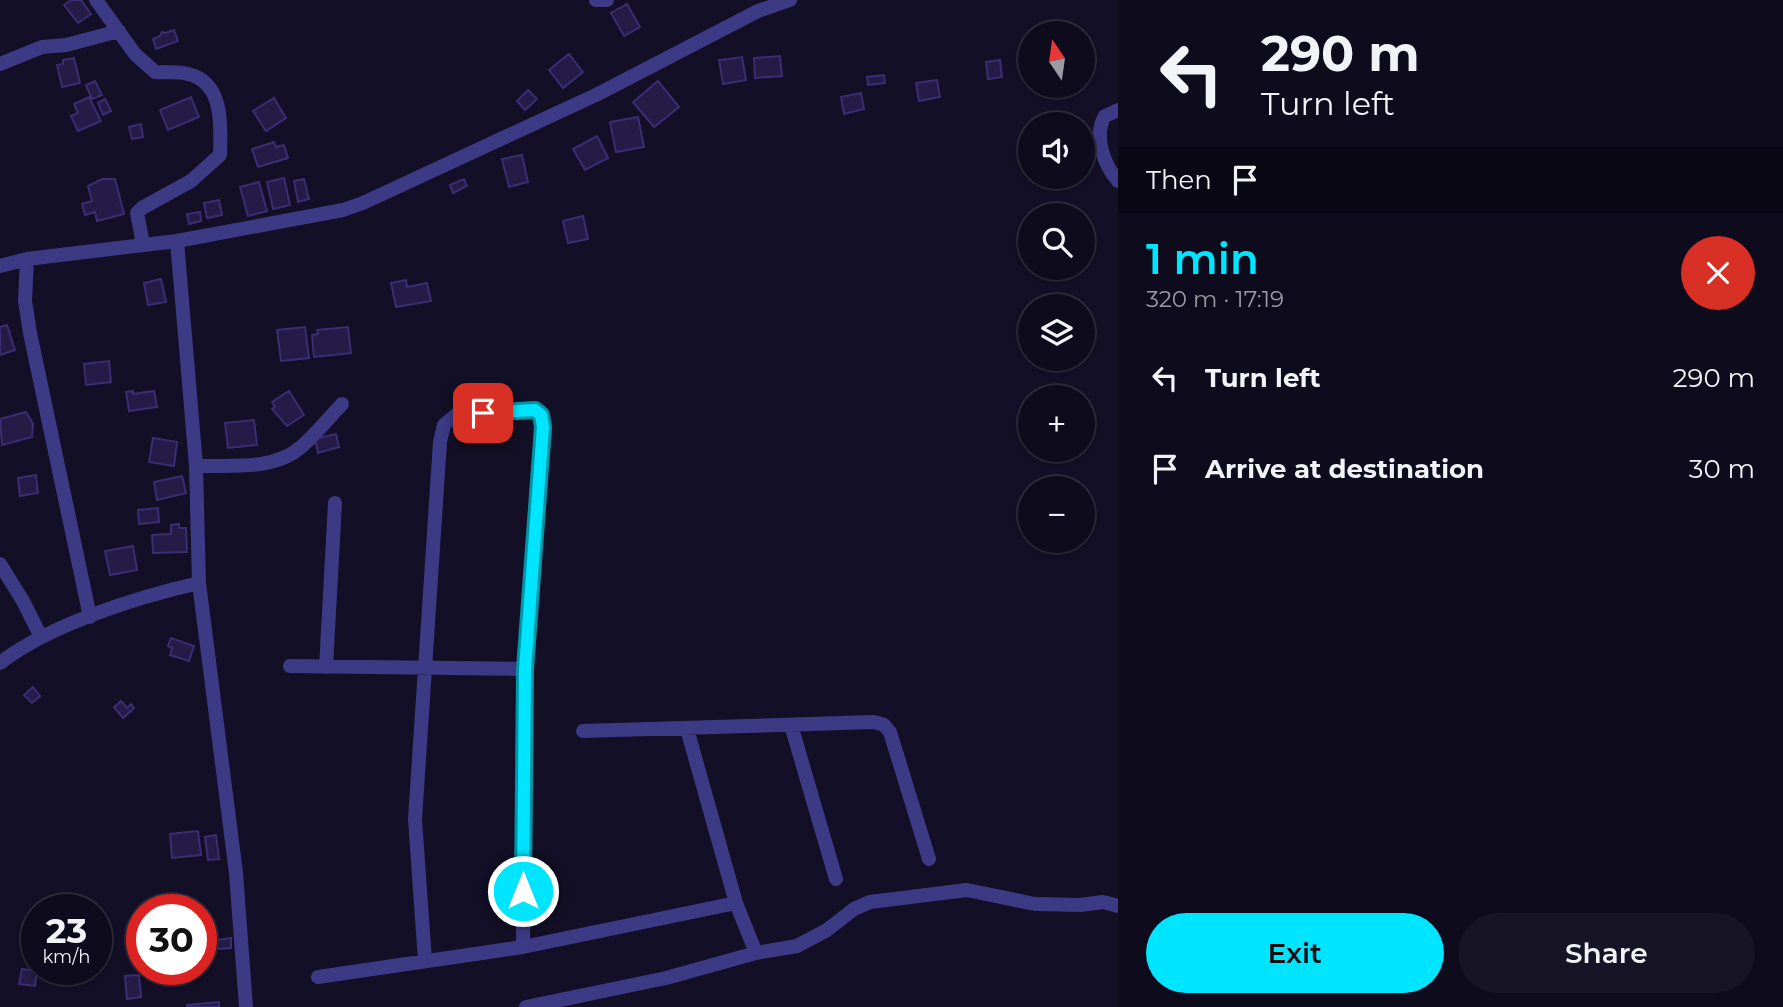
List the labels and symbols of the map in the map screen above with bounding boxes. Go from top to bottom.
north arrow [1018,21,1096,98]
pin [453,383,513,443]
position arrow [486,854,560,928]
speed limit sign: 30 [126,894,217,985]

